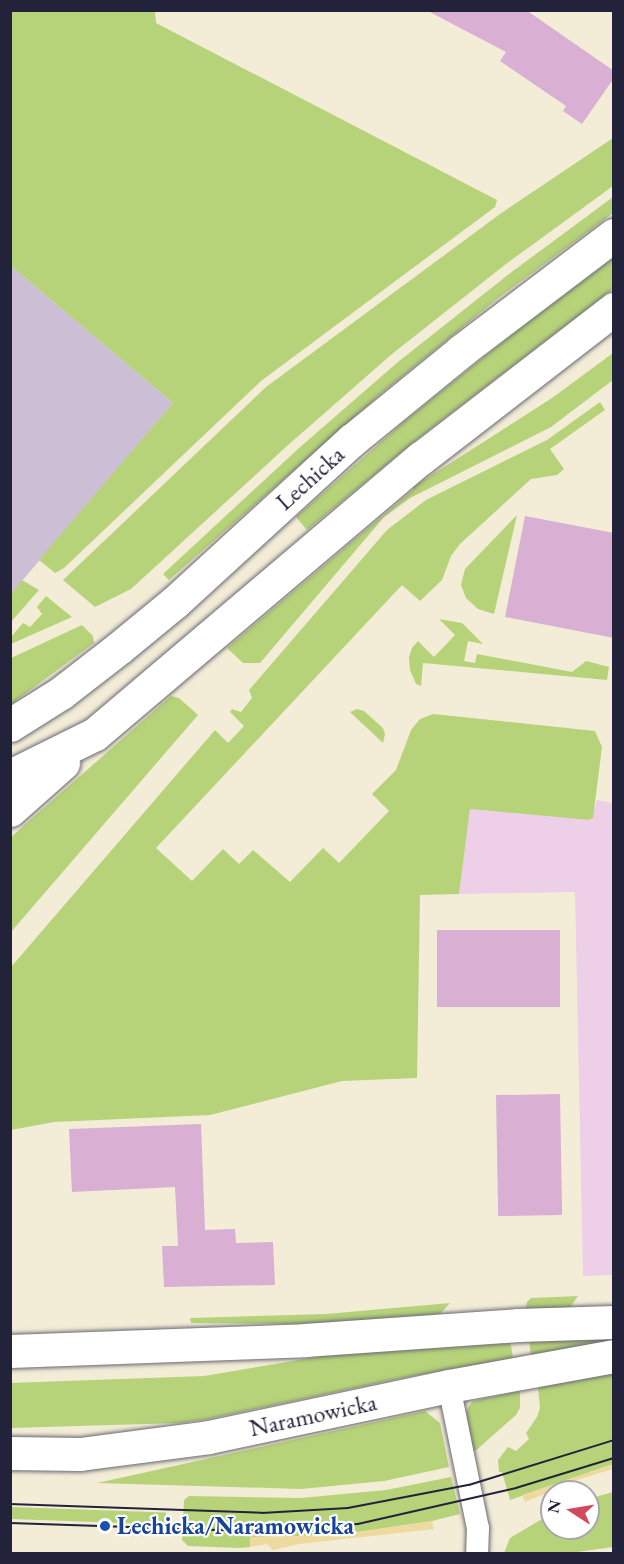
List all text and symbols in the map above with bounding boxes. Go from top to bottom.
street label: Lechicka [270,440,350,516]
street label: Naramowicka [247,1387,379,1443]
north arrow [540,1480,600,1540]
text: N [542,1498,565,1515]
place label: Lechicka/Naramowicka [117,1512,354,1540]
marker: Lechicka/Naramowicka [98,1519,112,1533]

